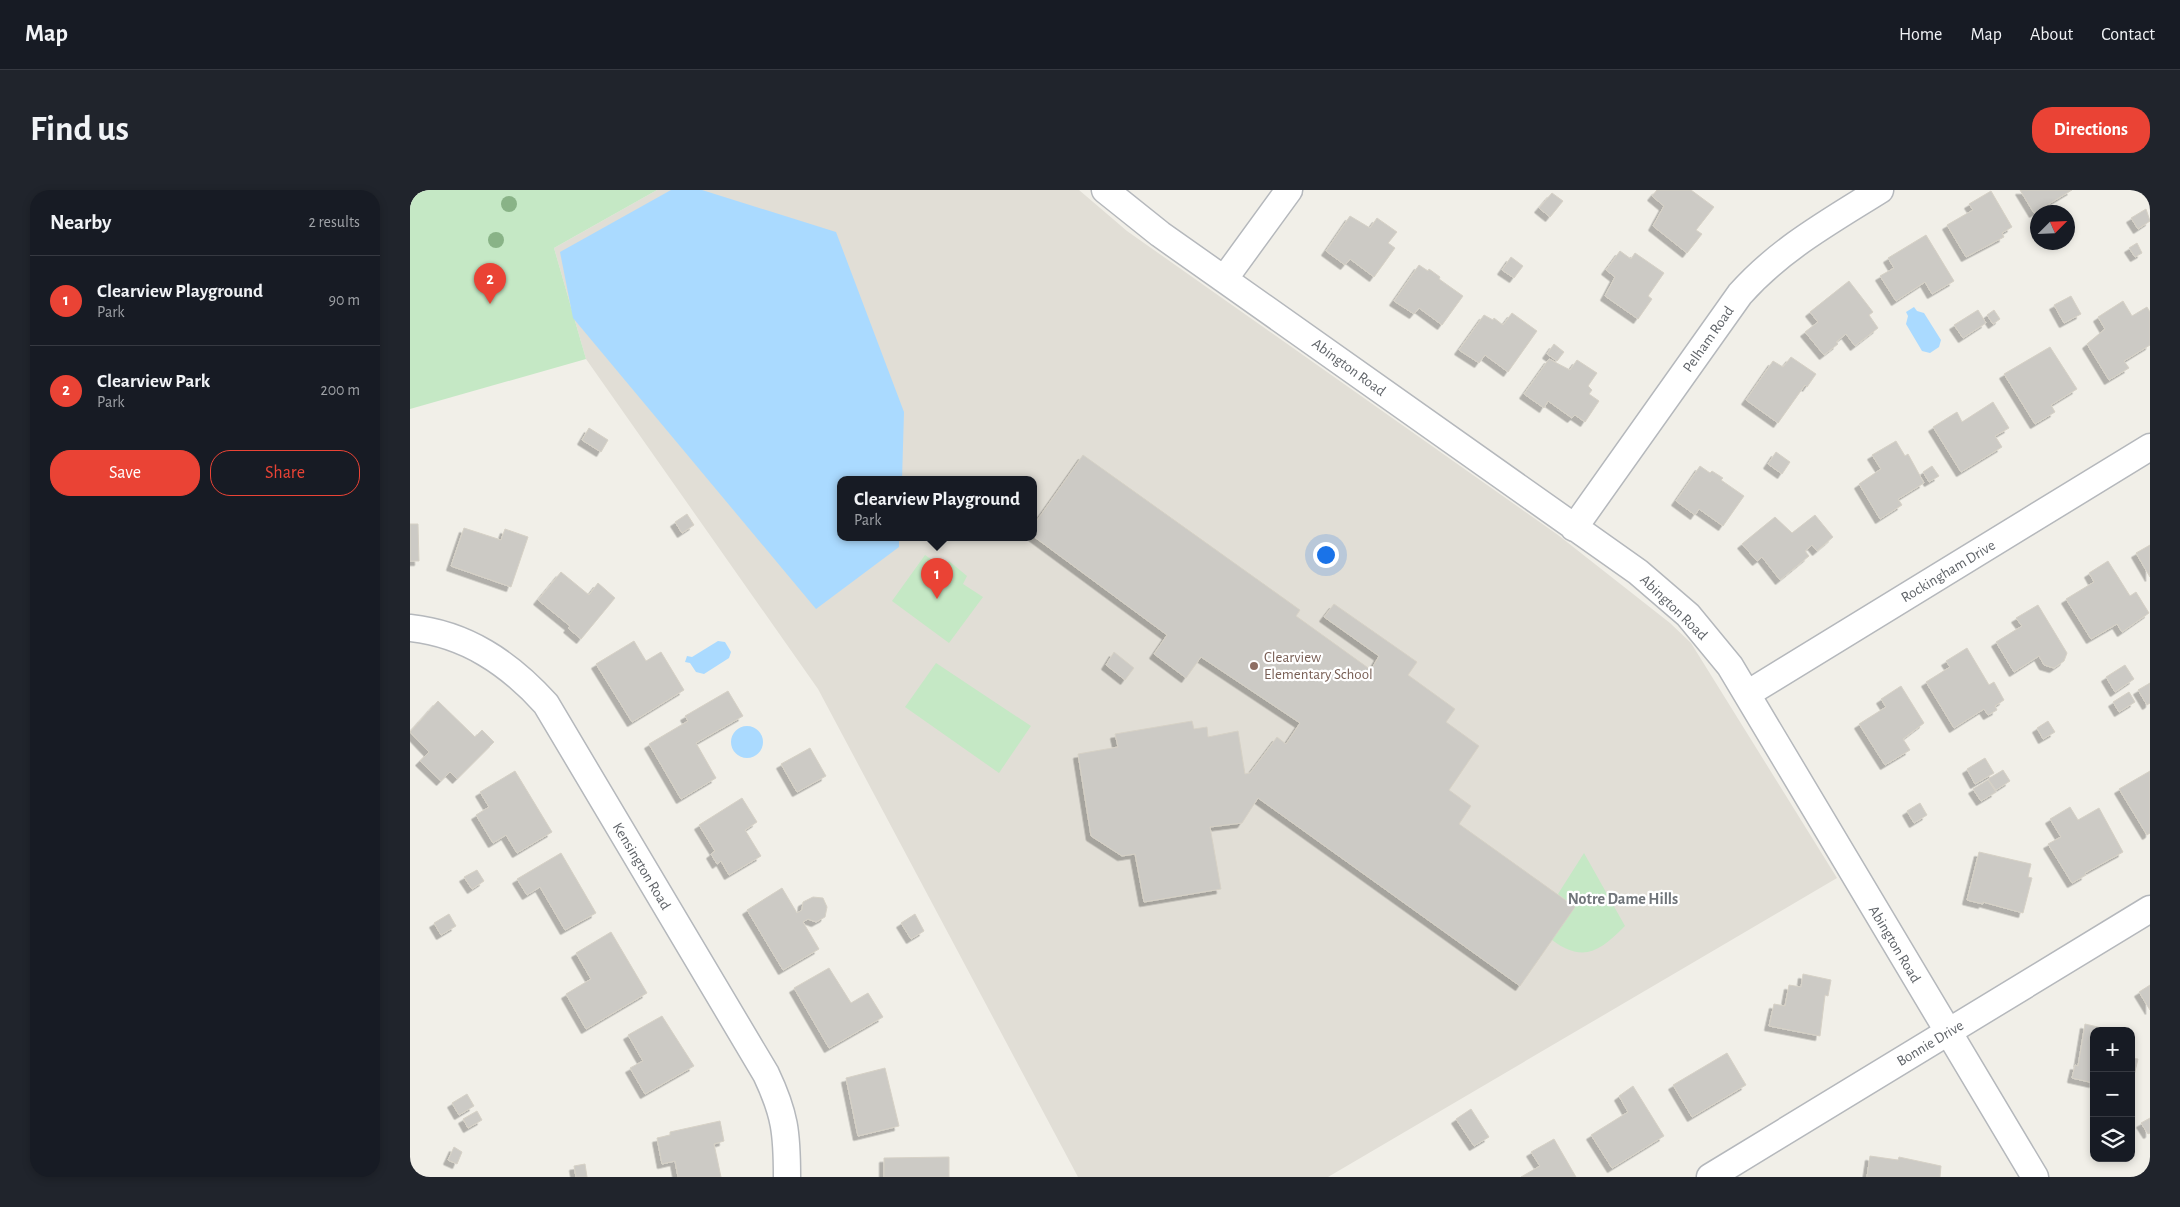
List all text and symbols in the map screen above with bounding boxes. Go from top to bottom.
text: Map [25,22,68,46]
text: Home [1899,26,1942,44]
text: Map [1970,26,2002,44]
text: About [2030,26,2073,44]
text: Contact [2101,26,2155,44]
button: Directions [2032,107,2150,153]
text: Find us [30,112,129,147]
north arrow [2030,205,2075,250]
text: Nearby [50,212,111,233]
text: 2 results [308,214,360,230]
pin: 2 [474,263,506,304]
text: Clearview Playground [97,282,263,301]
text: 1 [63,292,69,308]
text: 90 m [329,292,360,308]
street label: Pelham Road [1680,303,1737,375]
text: Park [97,304,125,320]
street label: Abington Road [1309,336,1388,399]
text: Clearview Park [97,372,210,391]
text: 2 [62,382,70,398]
text: 200 m [320,382,360,398]
text: Park [97,394,125,410]
button: Save [50,450,200,496]
button: Share [210,450,360,496]
popup [837,476,1037,541]
text: Clearview Playground [854,490,1020,509]
text: Park [854,512,882,528]
street label: Rockingham Drive [1899,537,1998,605]
your location [1313,542,1339,568]
pin: 1 [921,558,953,599]
street label: Abington Road [1637,572,1710,643]
place label: Clearview Elementary School [1264,650,1373,682]
marker: Clearview Elementary School [1248,660,1260,672]
street label: Kensington Road [610,820,674,913]
district label: Notre Dame Hills [1568,891,1678,907]
street label: Abington Road [1866,903,1923,986]
street label: Bonnie Drive [1894,1018,1966,1069]
map controls [2090,1027,2135,1162]
button: + [2090,1027,2135,1072]
button: − [2090,1072,2135,1117]
button: layers [2090,1117,2135,1162]

